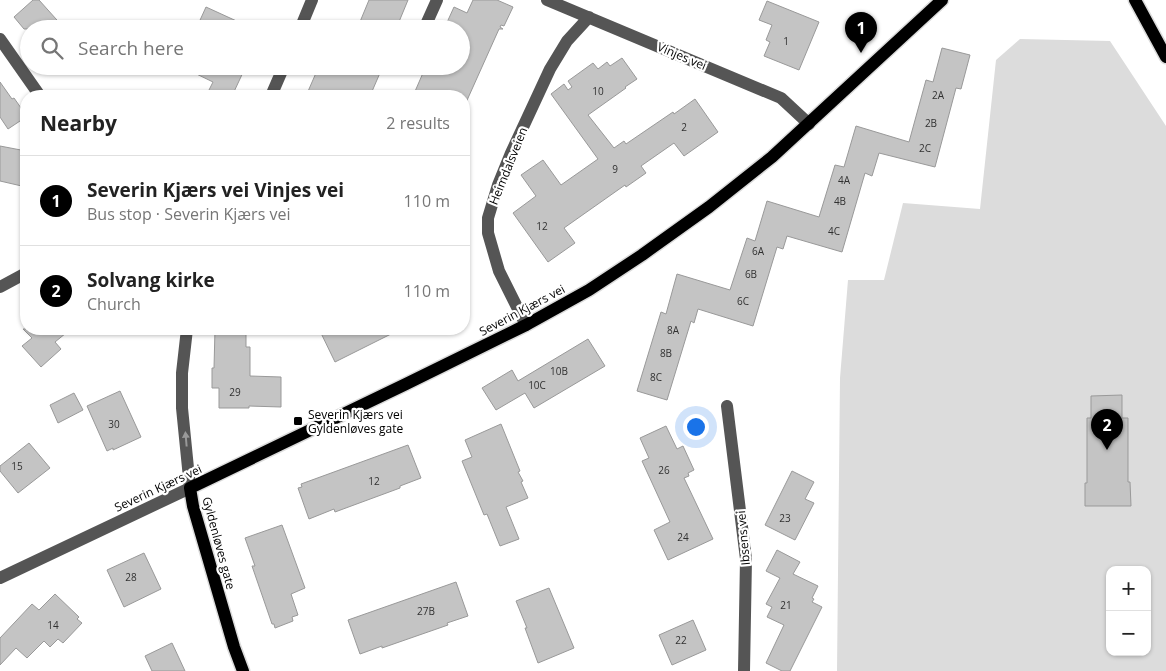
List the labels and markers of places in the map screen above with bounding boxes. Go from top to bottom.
pin: 1 [845,12,877,53]
place label: Severin Kjærs vei Gyldenløves gate [308,406,403,437]
pin: 2 [1091,409,1123,450]
marker: Severin Kjærs vei Gyldenløves gate [292,415,304,427]

